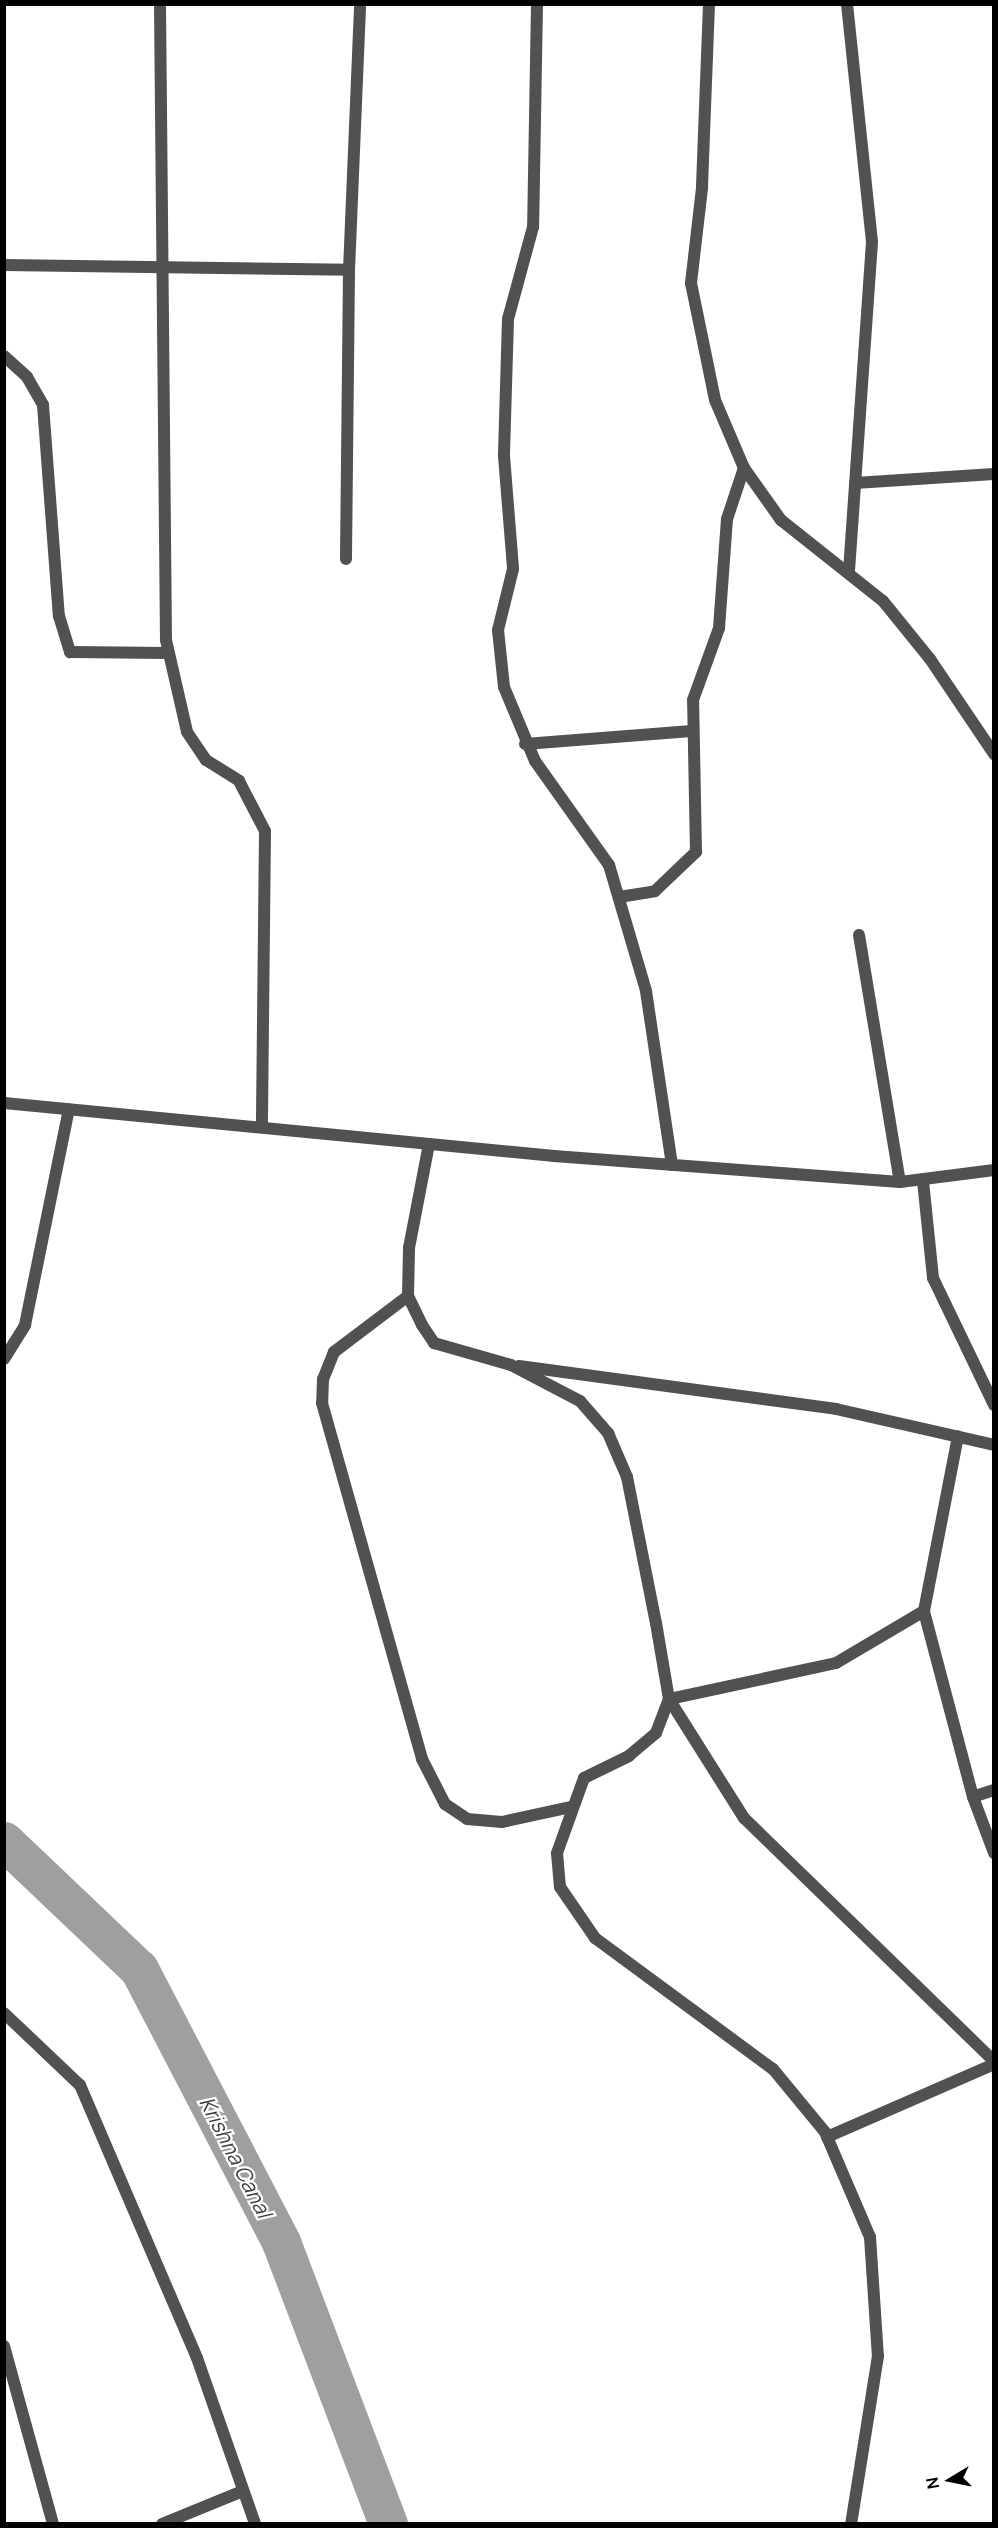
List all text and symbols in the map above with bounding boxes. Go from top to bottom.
water label: Krishna Canal [195,2092,277,2222]
north arrow [920,2450,980,2510]
text: N [920,2476,944,2491]

